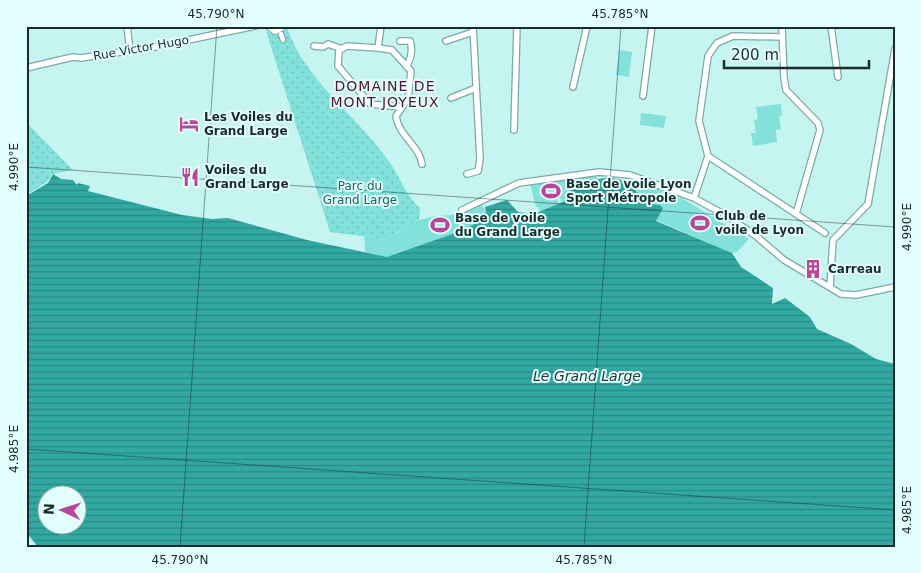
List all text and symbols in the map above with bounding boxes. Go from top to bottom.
text: 45.790°N [188,7,244,21]
text: 45.785°N [592,7,648,21]
street label: Rue Victor Hugo [92,33,190,63]
scale bar [724,38,868,70]
text: 200 m [731,46,779,64]
district label: DOMAINE DE MONT JOYEUX [330,78,440,110]
place label: Les Voiles du Grand Large [204,110,293,138]
hotel icon: Les Voiles du Grand Large [178,113,200,135]
text: 4.990°E [7,143,21,191]
place label: Voiles du Grand Large [205,163,289,191]
restaurant icon: Voiles du Grand Large [179,166,201,188]
place label: Base de voile Lyon Sport Métropole [566,177,692,205]
park label: Parc du Grand Large [323,179,397,207]
sports icon: Base de voile Lyon Sport Métropole [540,180,562,202]
text: 4.990°E [900,203,914,251]
place label: Club de voile de Lyon [715,209,804,237]
place label: Base de voile du Grand Large [455,211,560,239]
sports icon: Club de voile de Lyon [689,212,711,234]
sports icon: Base de voile du Grand Large [429,214,451,236]
building icon: Carreau [802,258,824,280]
place label: Carreau [828,262,882,276]
water label: Le Grand Large [533,368,641,384]
text: 4.985°E [7,425,21,473]
north arrow [38,486,88,536]
text: 4.985°E [900,486,914,534]
text: N [41,503,57,515]
text: 45.790°N [152,553,208,567]
text: 45.785°N [556,553,612,567]

